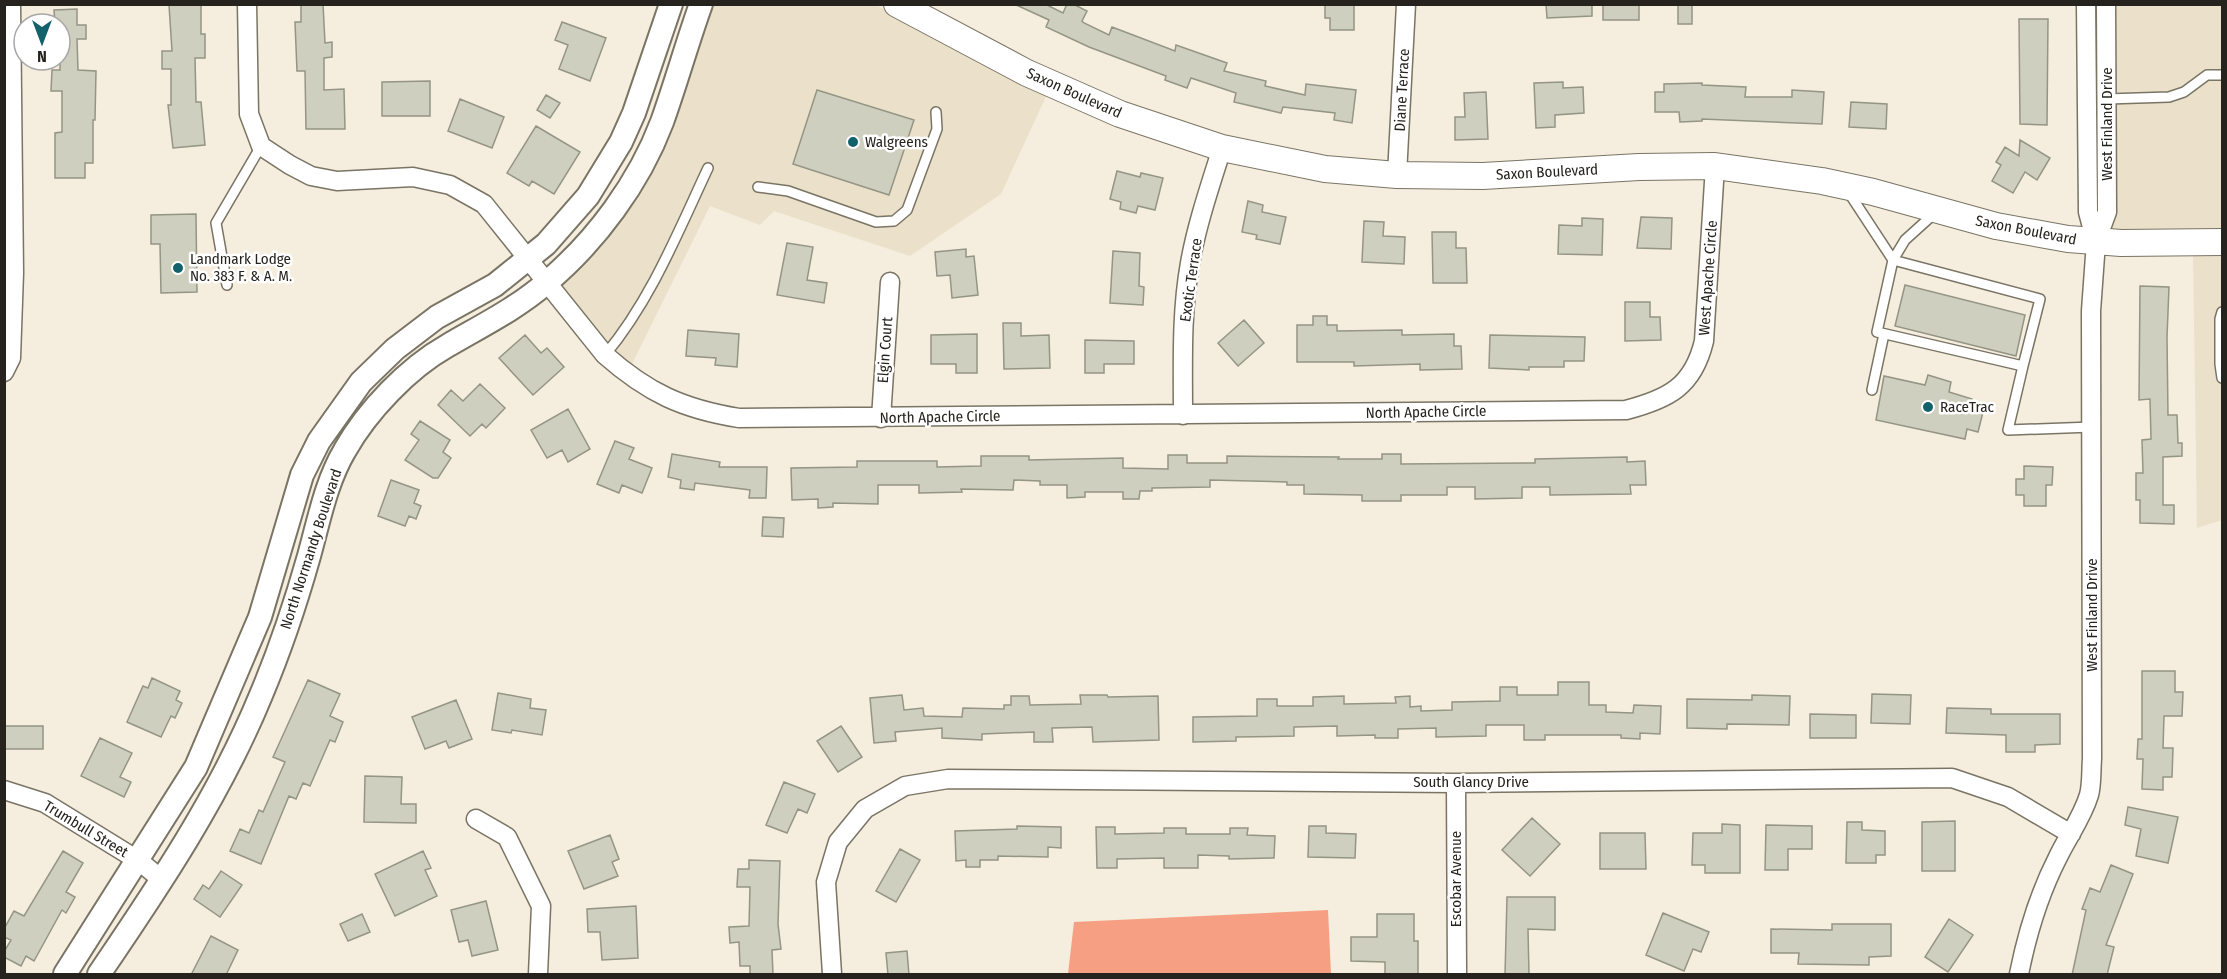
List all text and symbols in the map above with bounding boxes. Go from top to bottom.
north arrow [12,12,72,72]
text: N [37,47,47,66]
street label: Diane Terrace [1391,48,1413,132]
street label: Saxon Boulevard [1024,64,1124,122]
street label: West Finland Drive [2098,67,2116,181]
place label: Walgreens [865,133,928,151]
marker: Walgreens [846,135,860,149]
street label: Saxon Boulevard [1495,160,1599,184]
street label: Saxon Boulevard [1974,211,2078,249]
street label: West Apache Circle [1695,220,1721,336]
street label: Exotic Terrace [1176,237,1206,323]
place label: Landmark Lodge No. 383 F. & A. M. [190,250,292,285]
marker: Landmark Lodge No. 383 F. & A. M. [171,261,185,275]
street label: Elgin Court [874,316,896,384]
place label: RaceTrac [1940,398,1995,416]
marker: RaceTrac [1921,400,1935,414]
street label: North Apache Circle [1365,402,1487,422]
street label: North Apache Circle [879,407,1001,427]
street label: North Normandy Boulevard [277,466,345,632]
street label: West Finland Drive [2083,558,2101,672]
street label: South Glancy Drive [1413,773,1529,791]
street label: Trumbull Street [41,797,132,861]
street label: Escobar Avenue [1447,831,1465,927]

